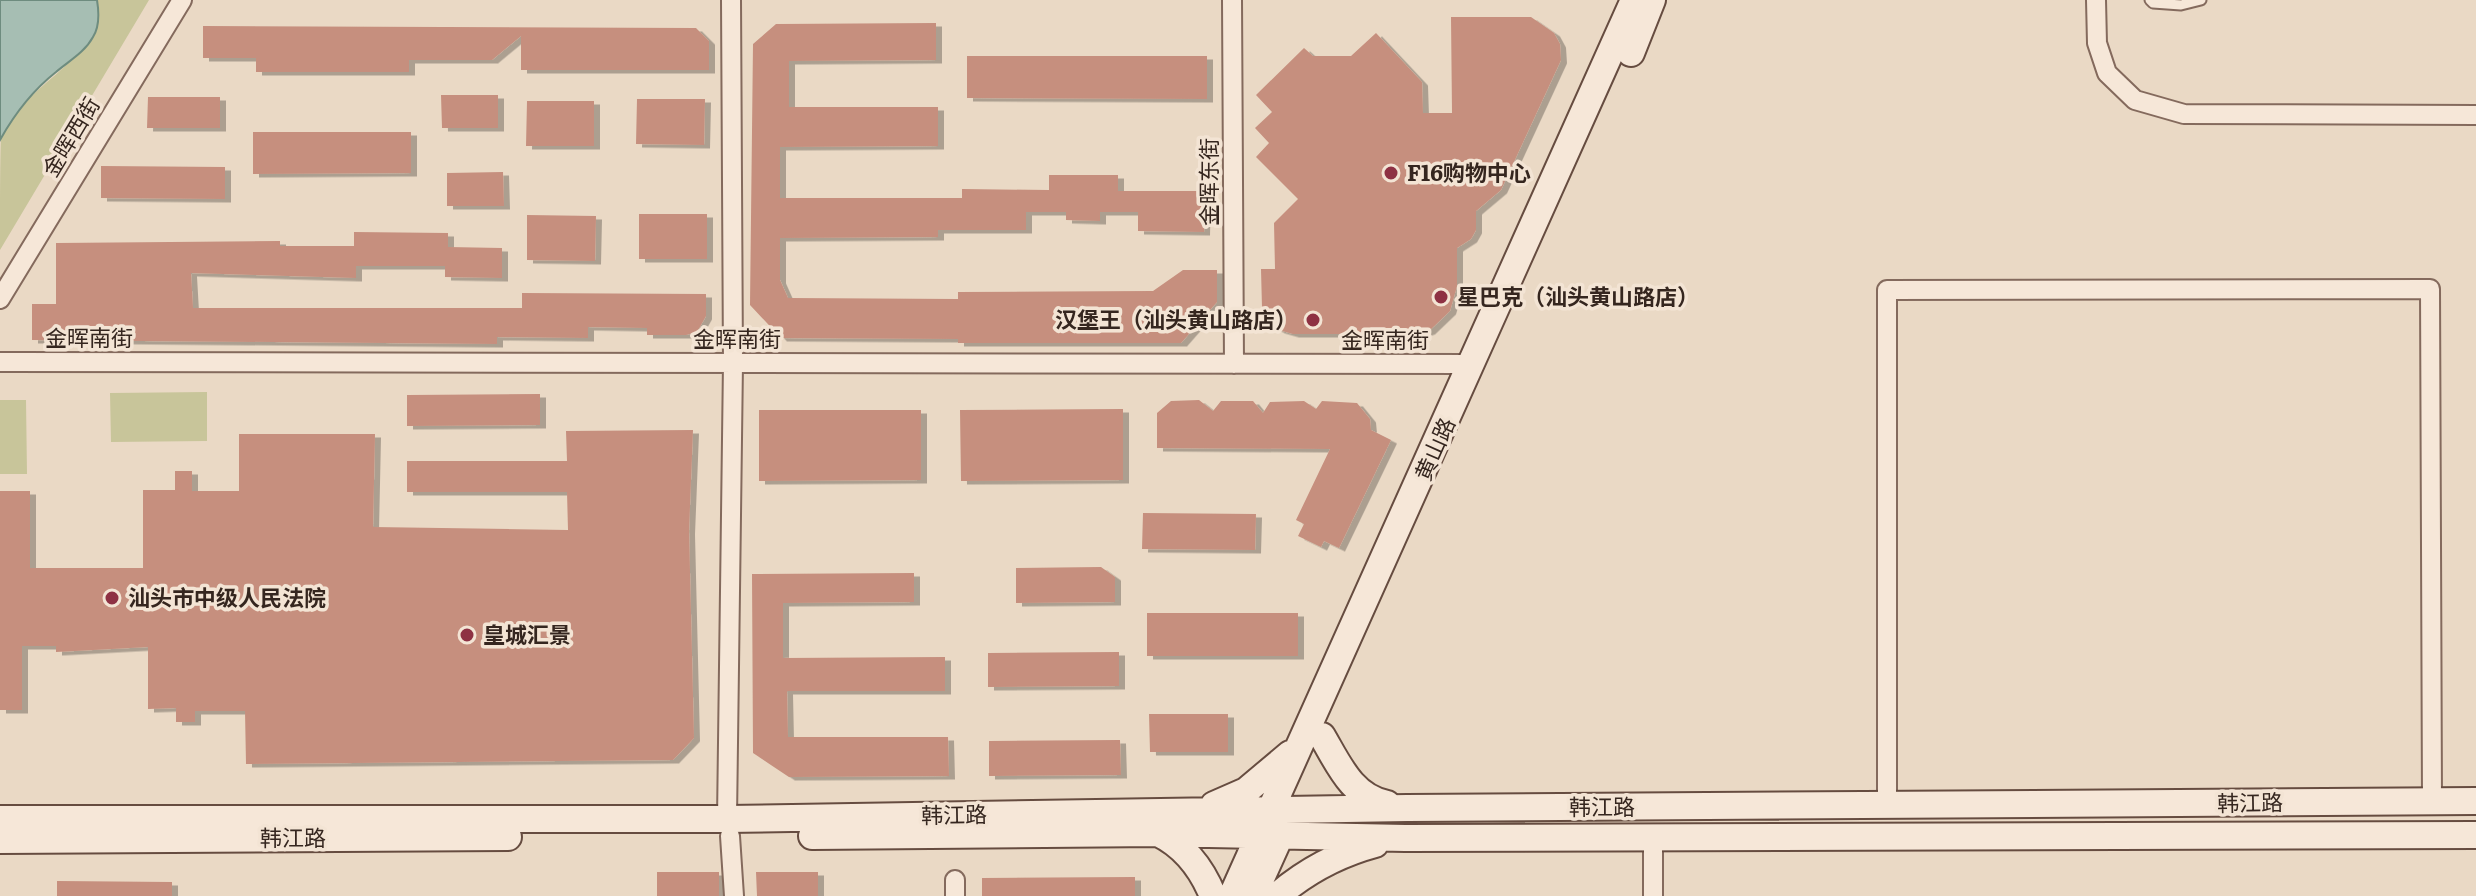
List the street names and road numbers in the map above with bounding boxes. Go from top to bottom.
street label: 金晖西街 [33,90,107,182]
street label: 金晖东街 [1191,138,1224,226]
street label: 金晖南街 [45,320,133,353]
street label: 金晖南街 [693,321,781,354]
street label: 金晖南街 [1341,322,1429,355]
street label: 黄山路 [1405,412,1462,485]
street label: 韩江路 [2217,784,2283,819]
street label: 韩江路 [1569,789,1635,822]
street label: 韩江路 [921,796,987,831]
street label: 韩江路 [260,820,326,853]

